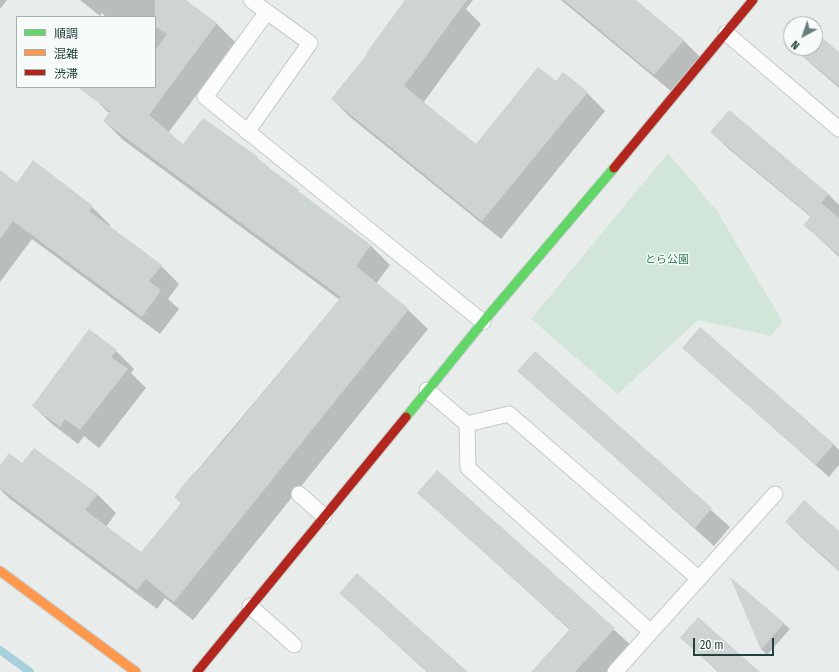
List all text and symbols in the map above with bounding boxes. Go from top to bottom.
legend [16,16,156,88]
north arrow [783,16,823,56]
text: 順調 [54,27,78,41]
text: N [789,38,802,52]
text: 混雑 [54,47,78,61]
text: 渋滞 [54,67,78,81]
park label: とら公園 [645,253,689,267]
scale bar [695,630,776,656]
text: 20 m [700,638,724,652]

